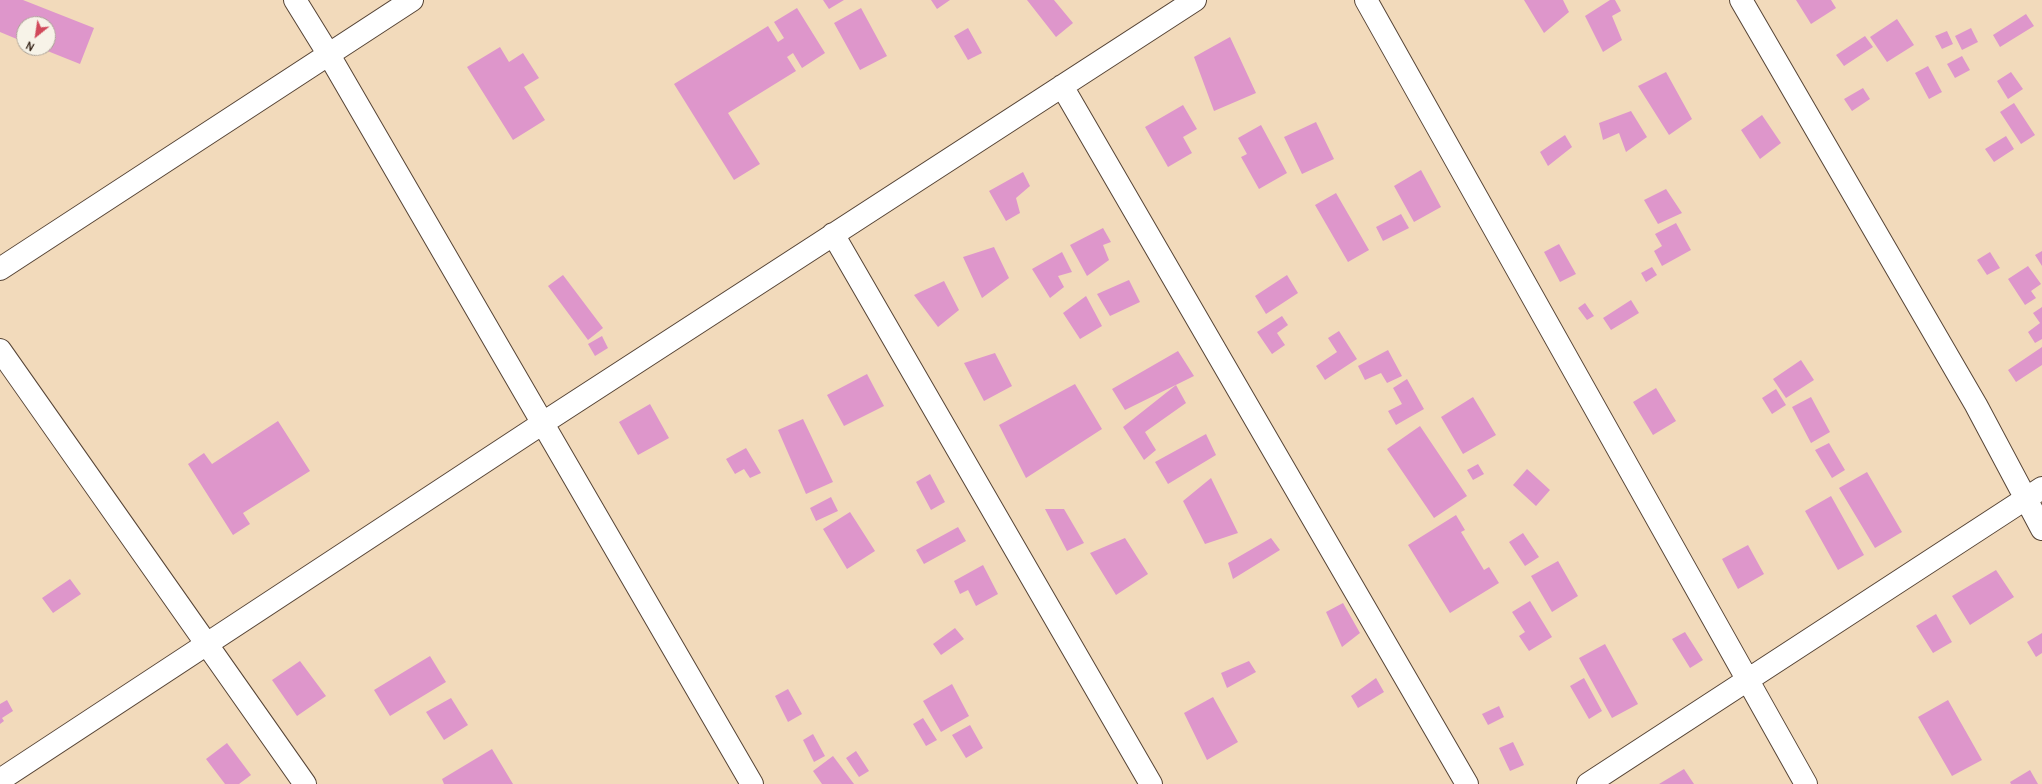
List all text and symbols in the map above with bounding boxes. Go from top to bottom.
north arrow [16,16,56,56]
text: N [24,38,37,53]

